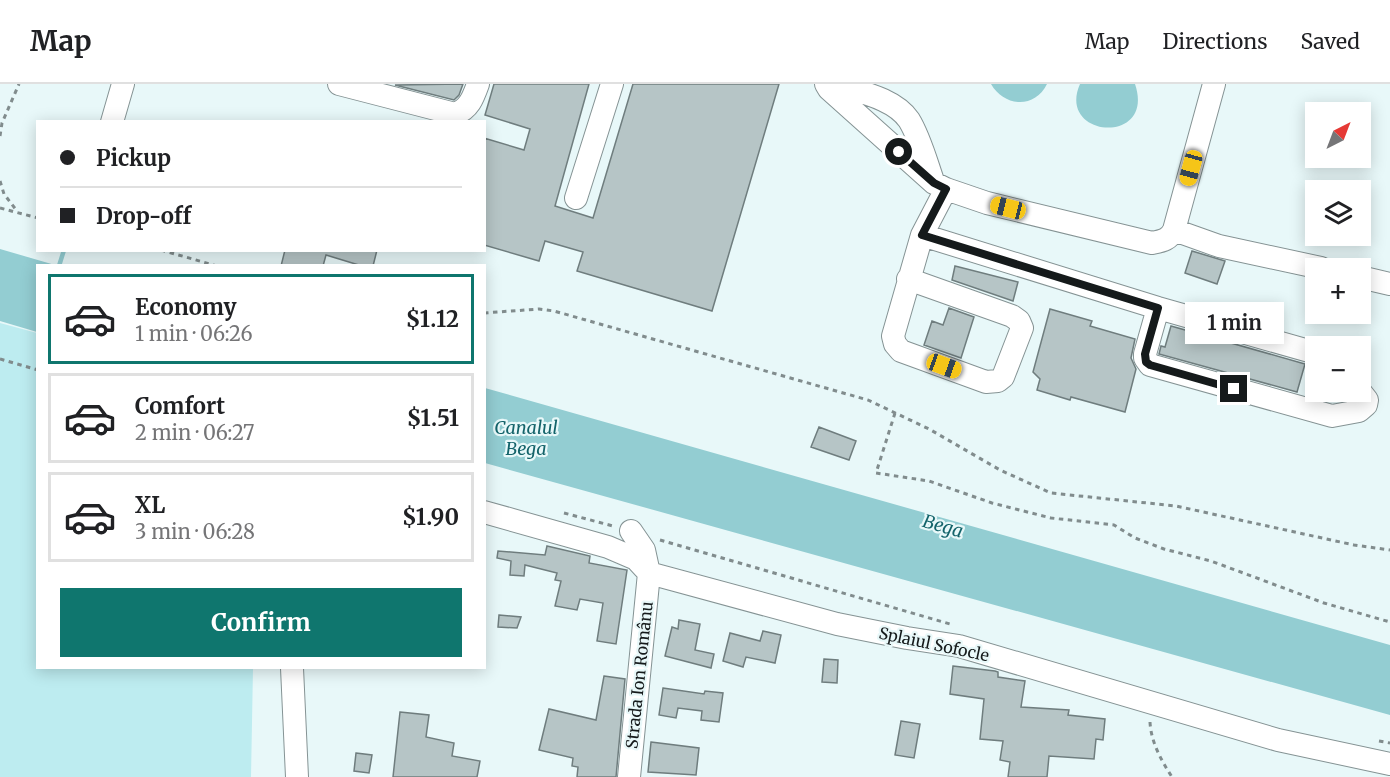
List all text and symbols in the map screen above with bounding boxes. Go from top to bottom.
text: Map [30,23,92,59]
text: Map [1085,28,1129,55]
text: Directions [1162,28,1267,55]
text: Saved [1300,28,1360,55]
north arrow [1305,102,1371,168]
map controls [1305,102,1371,402]
route start [885,138,912,165]
text: Pickup [96,144,171,172]
car [1178,148,1204,188]
button: layers [1305,180,1371,246]
car [988,195,1028,221]
text: Drop-off [96,202,191,230]
button: + [1305,258,1371,324]
icon: car [63,292,117,346]
text: Economy [135,293,236,321]
callout: 1 min [1184,302,1284,344]
text: $1.12 [406,305,459,333]
text: 1 min [1207,310,1262,335]
text: 1 min · 06:26 [135,321,253,346]
button: − [1305,336,1371,402]
car [924,351,964,381]
route end [1220,375,1247,402]
icon: car [63,391,117,445]
text: Comfort [135,392,225,420]
text: $1.51 [407,404,459,432]
water label: Canalul Bega [494,416,558,460]
text: 2 min · 06:27 [135,420,255,445]
icon: car [63,490,117,544]
text: XL [135,491,165,519]
text: $1.90 [402,503,459,531]
water label: Bega [920,509,966,543]
text: 3 min · 06:28 [135,519,255,544]
button: Confirm [60,588,462,657]
street label: Strada Ion Românu [621,600,657,750]
street label: Splaiul Sofocle [877,623,991,665]

